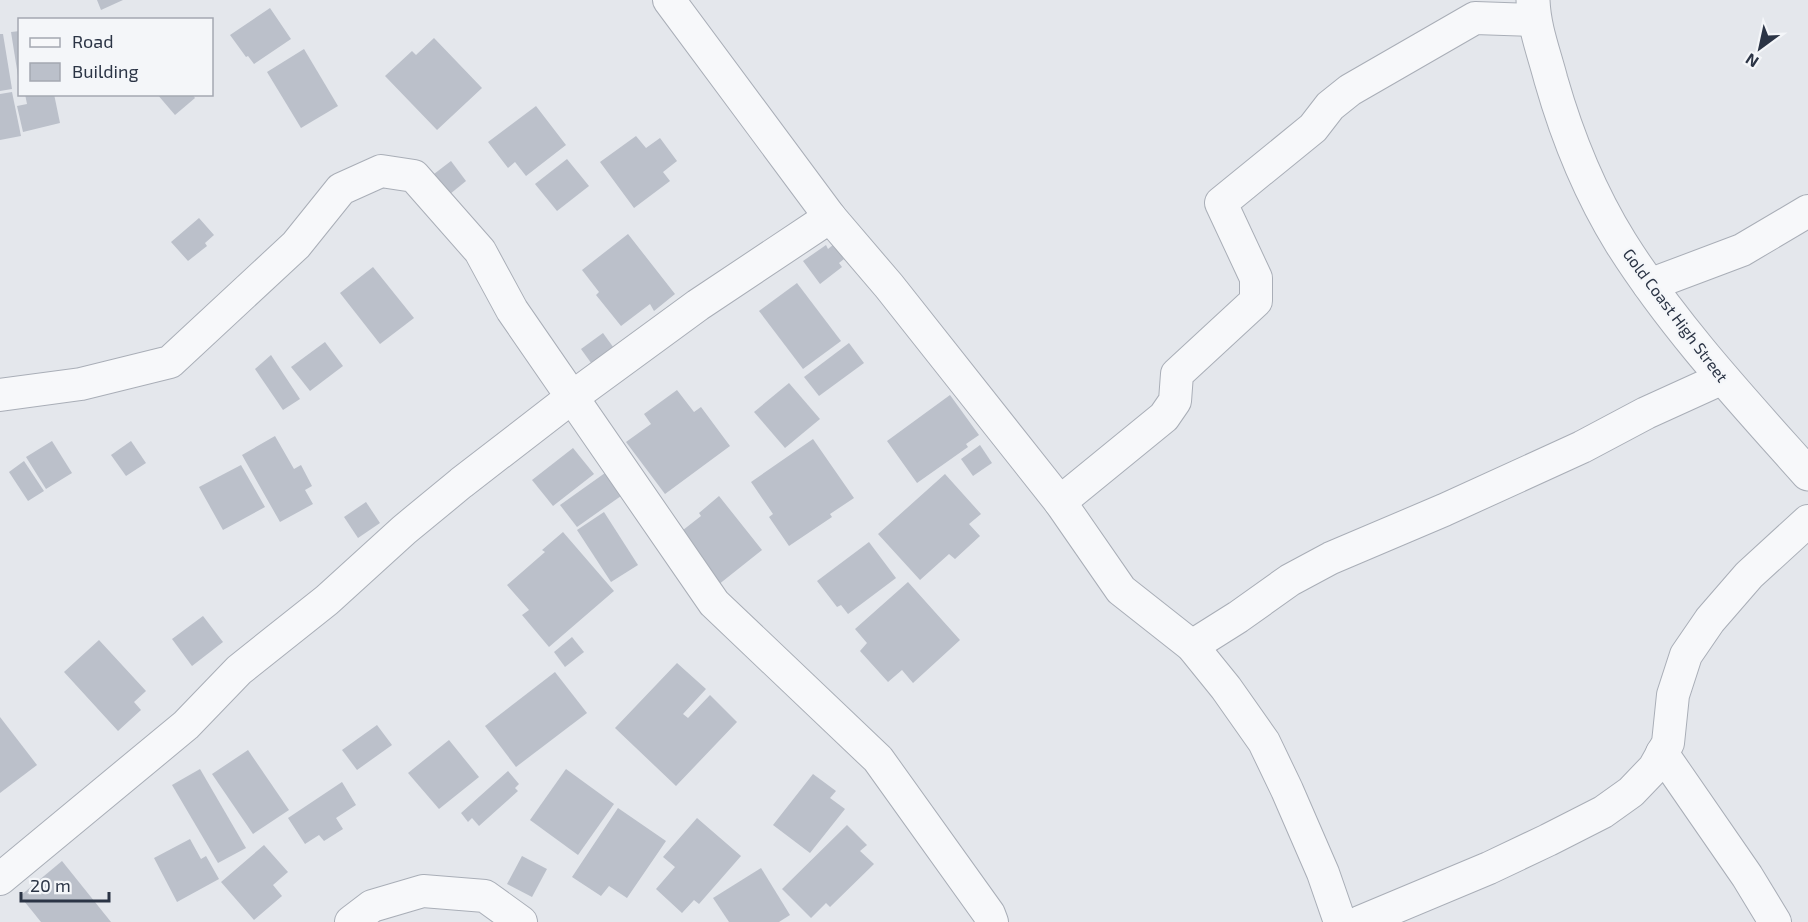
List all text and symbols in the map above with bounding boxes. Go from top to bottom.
legend [18,18,213,96]
north arrow [1730,18,1790,78]
text: Road [72,30,113,52]
text: N [1742,50,1762,72]
text: Building [72,60,139,82]
street label: Gold Coast High Street [1620,244,1732,386]
scale bar [21,865,110,903]
text: 20 m [30,874,71,896]

